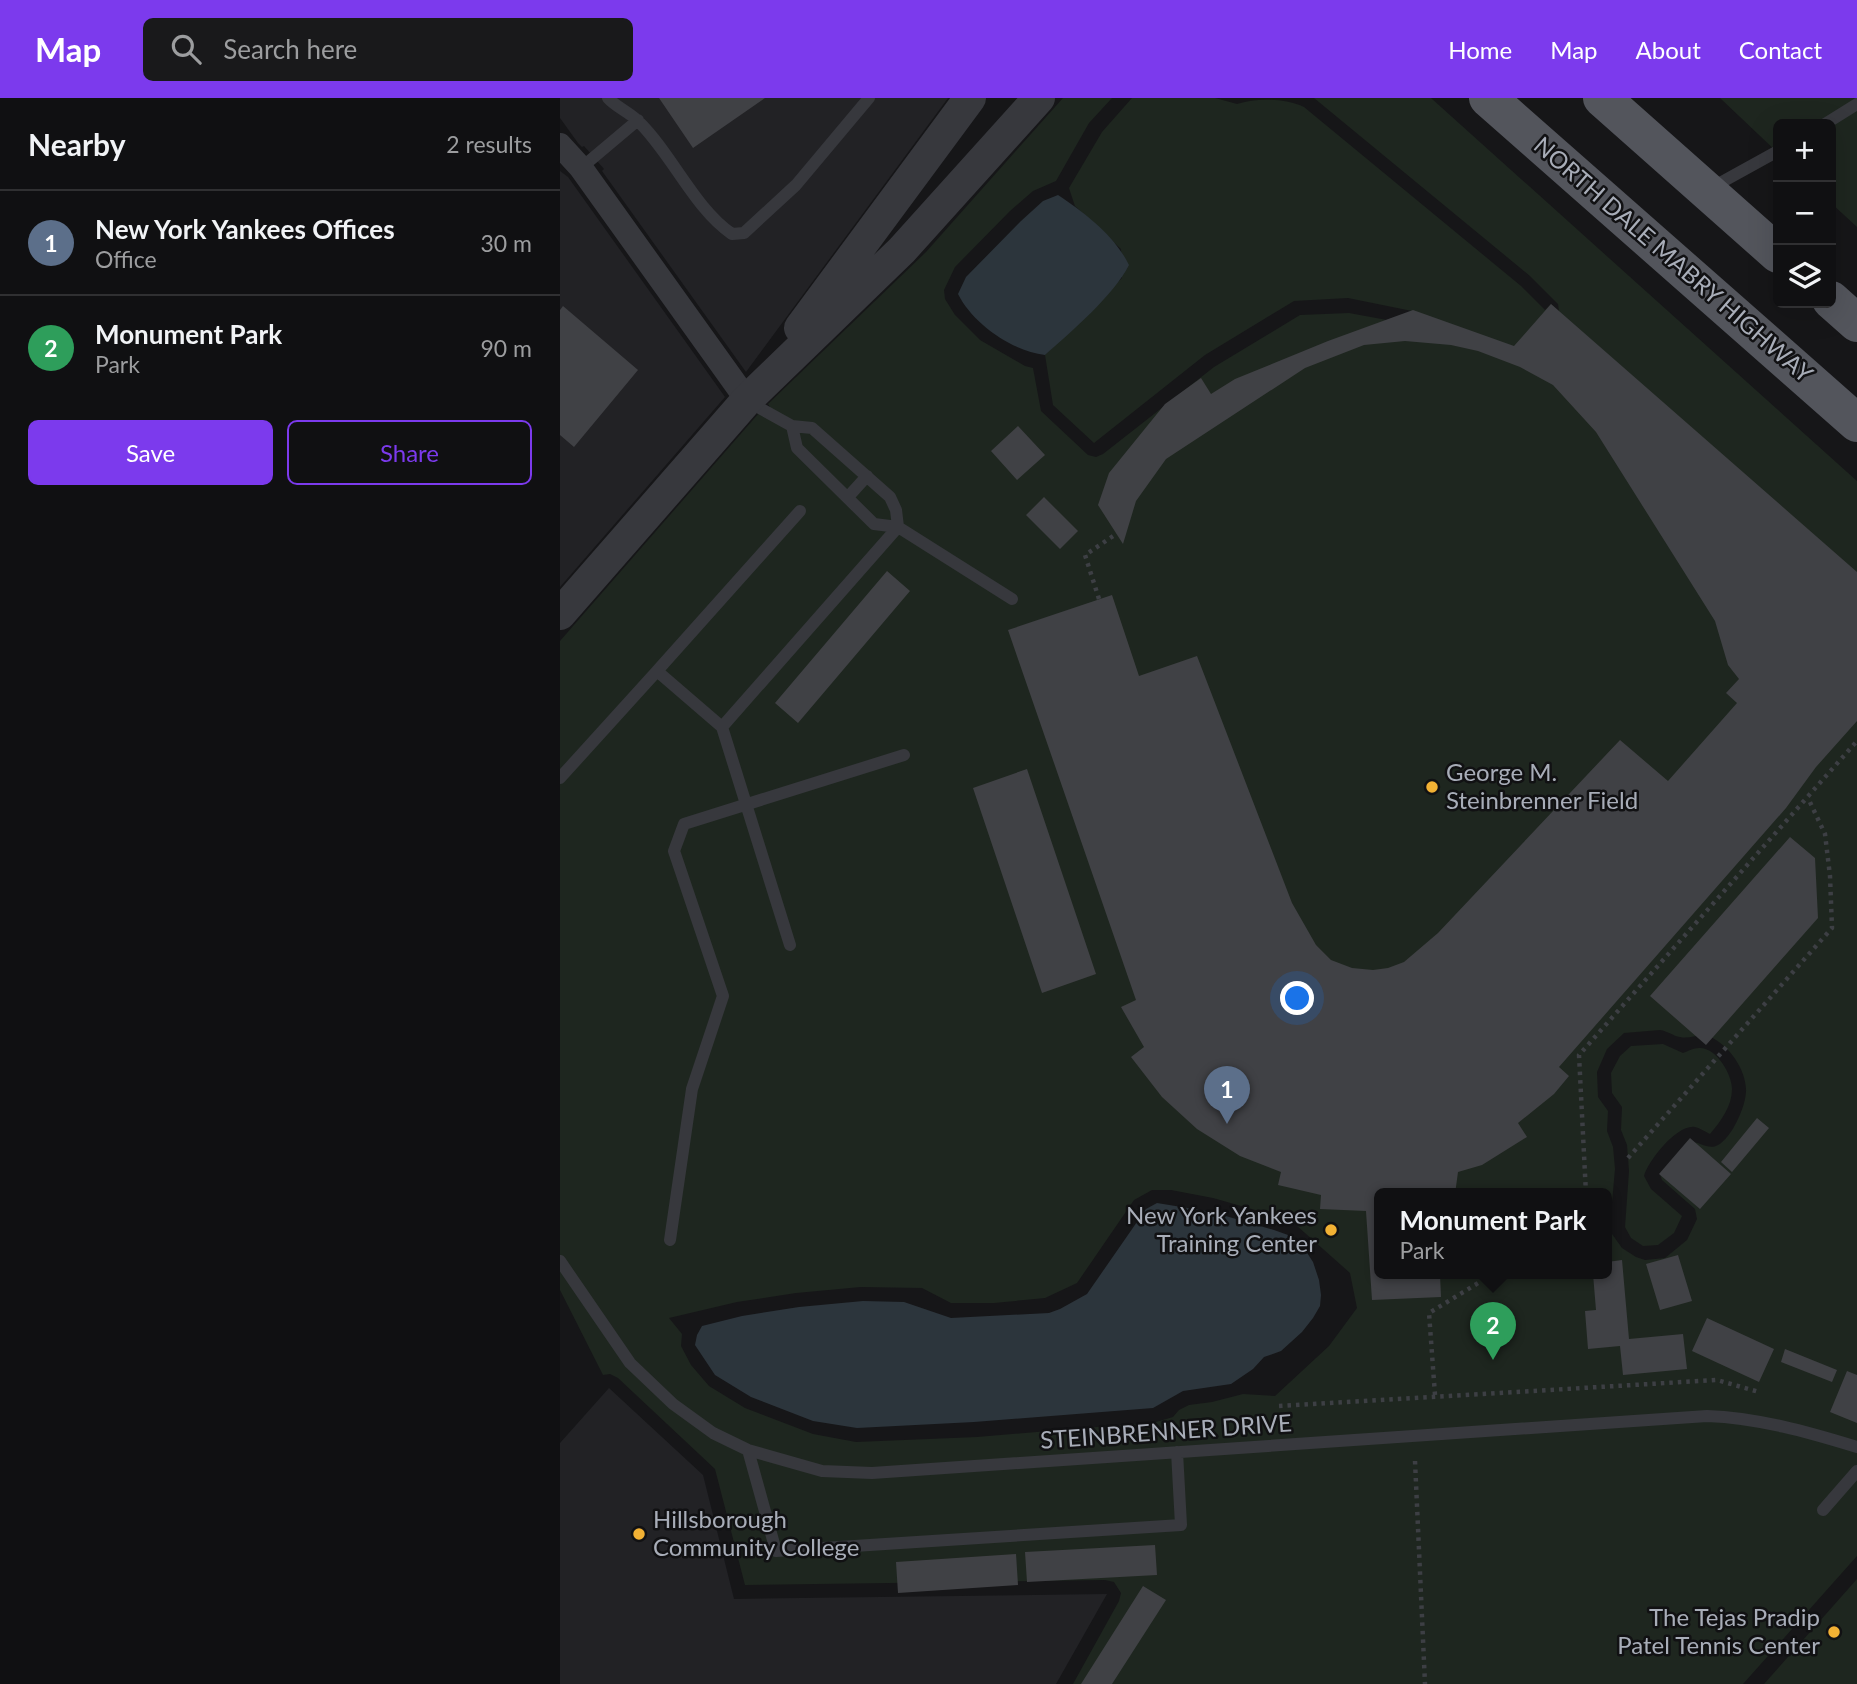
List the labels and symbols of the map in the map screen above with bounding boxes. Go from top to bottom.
street label: NORTH DALE MABRY HIGHWAY [1529,130,1819,388]
place label: George M. Steinbrenner Field [1446,757,1638,814]
marker: George M. Steinbrenner Field [1424,779,1440,795]
your location [1280,981,1314,1015]
pin: 1 [1204,1066,1250,1124]
place label: New York Yankees Training Center [1126,1200,1317,1257]
marker: New York Yankees Training Center [1323,1222,1339,1238]
pin: 2 [1470,1302,1516,1360]
street label: STEINBRENNER DRIVE [1039,1407,1293,1454]
place label: Hillsborough Community College [653,1504,859,1561]
marker: Hillsborough Community College [631,1526,647,1542]
place label: The Tejas Pradip Patel Tennis Center [1617,1602,1820,1659]
marker: The Tejas Pradip Patel Tennis Center [1826,1624,1842,1640]

